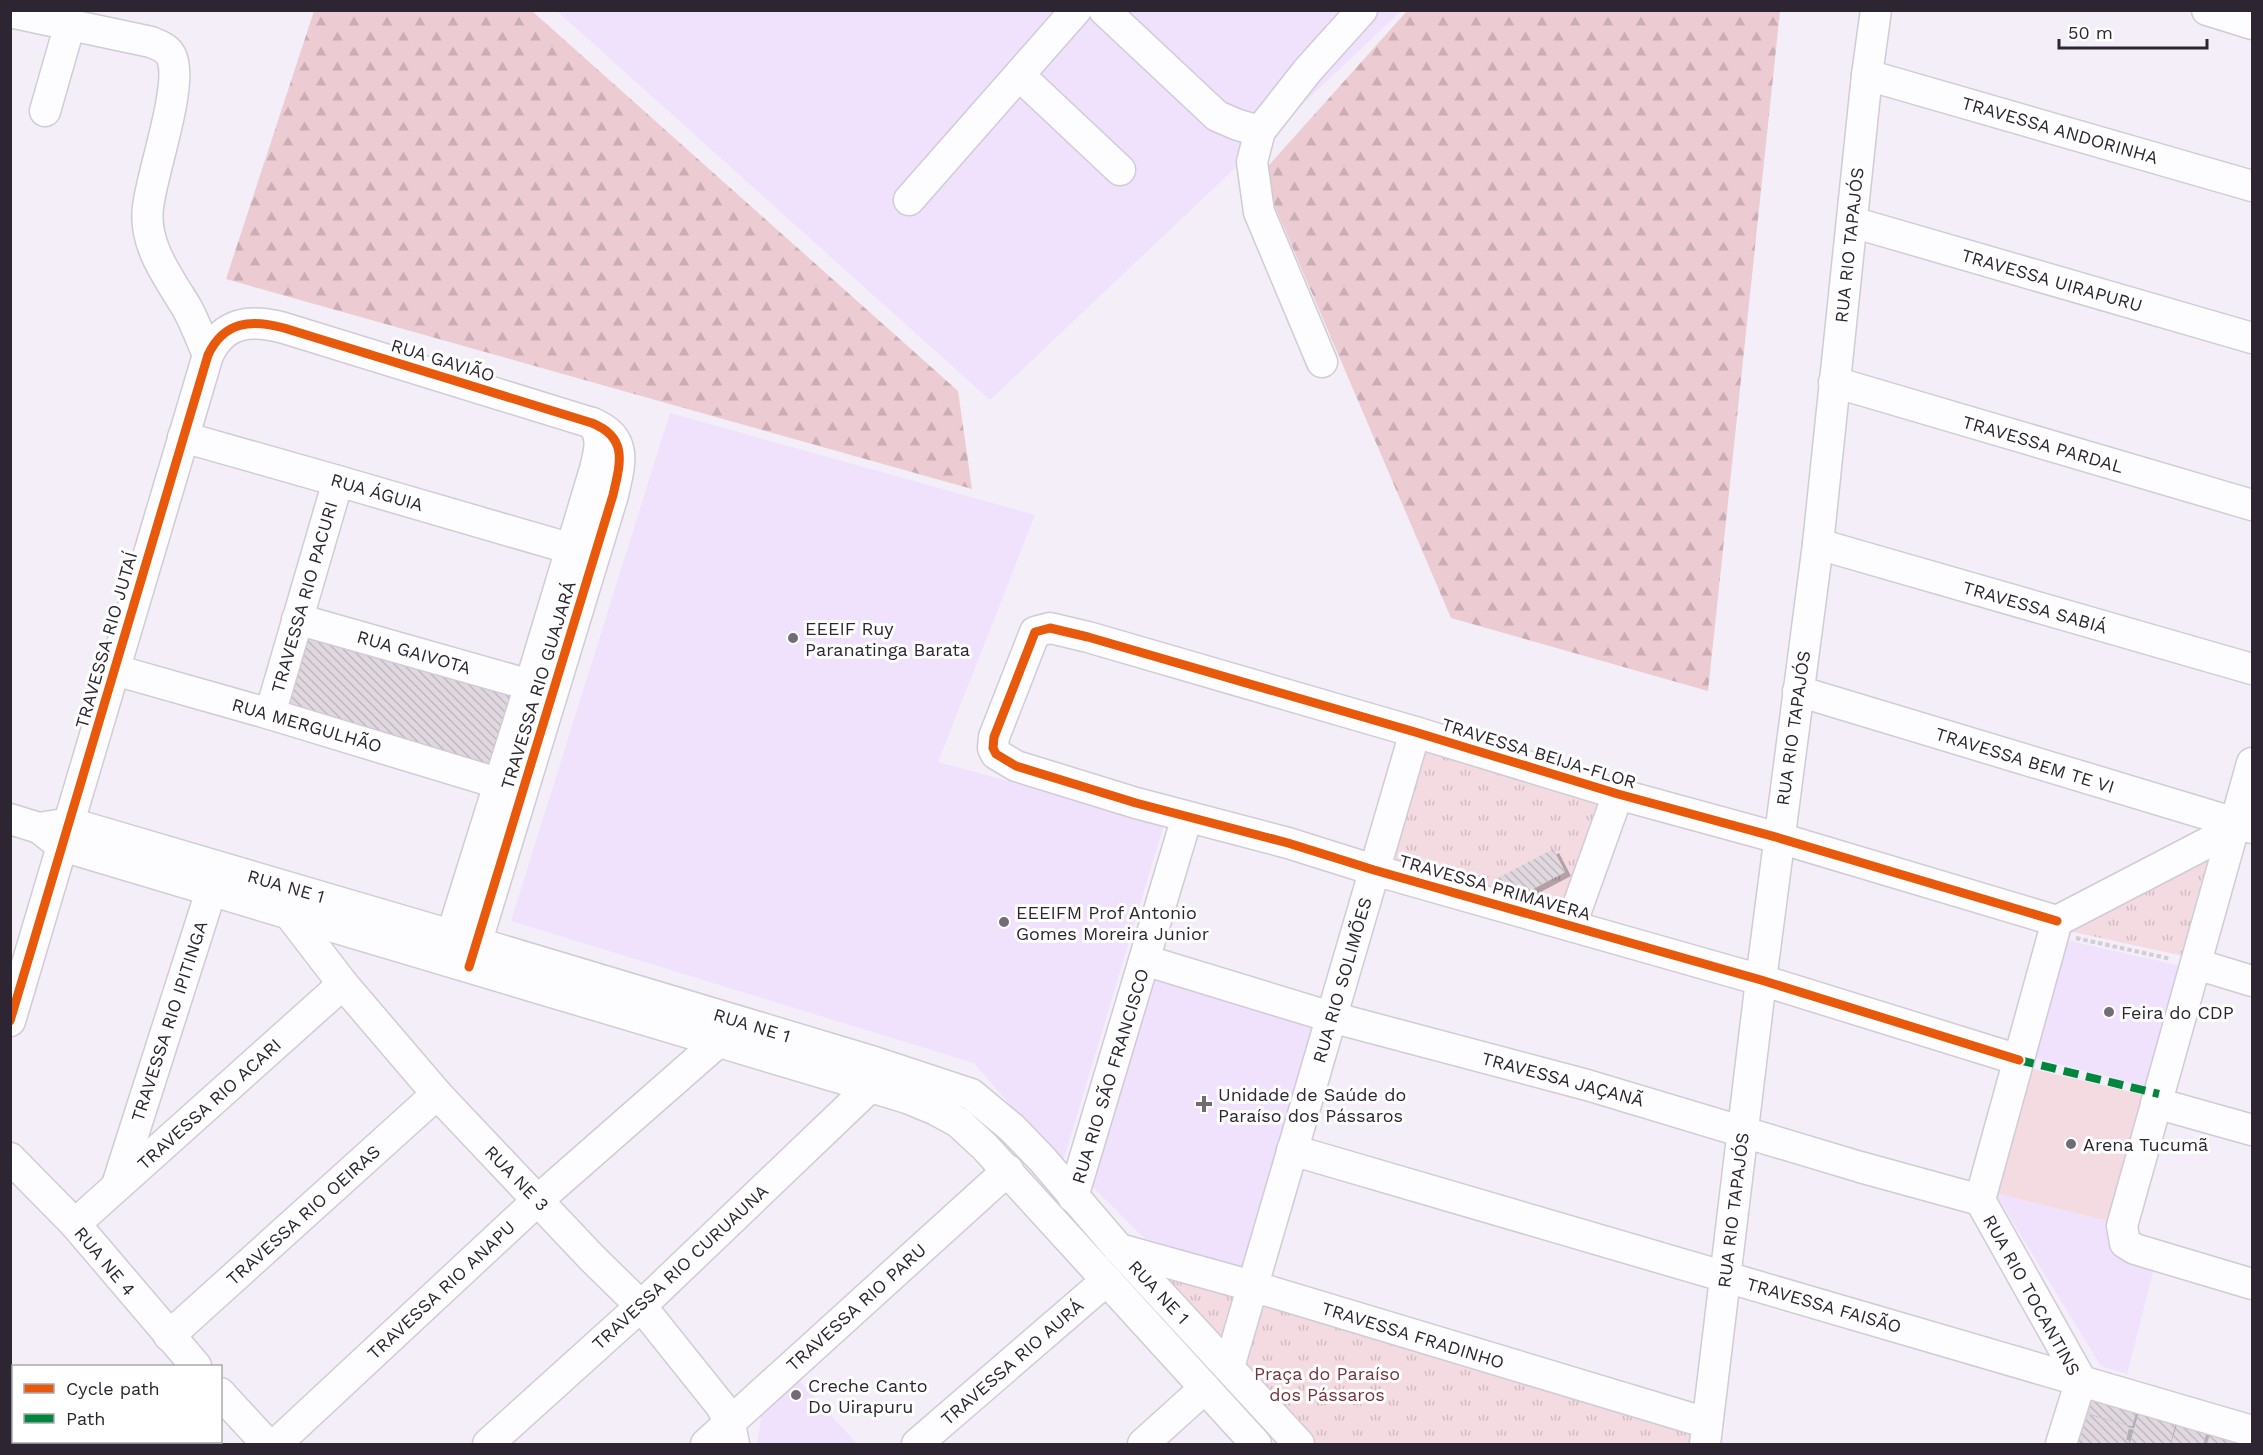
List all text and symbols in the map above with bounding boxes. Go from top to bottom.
scale bar [2059,12,2208,50]
text: 50 m [2068,22,2113,43]
street label: TRAVESSA ANDORINHA [1959,92,2161,168]
street label: RUA RIO TAPAJÓS [1830,166,1868,324]
street label: TRAVESSA UIRAPURU [1959,244,2145,316]
street label: RUA GAVIÃO [389,334,497,386]
street label: TRAVESSA PARDAL [1960,411,2126,477]
street label: RUA ÁGUIA [328,469,426,515]
street label: TRAVESSA RIO PACURI [267,499,341,695]
street label: TRAVESSA RIO JUTAÍ [71,549,141,731]
street label: TRAVESSA SABIÁ [1960,576,2110,638]
street label: TRAVESSA RIO GUAJARÁ [496,578,580,792]
place label: EEEIF Ruy Paranatinga Barata [805,618,970,660]
street label: RUA GAIVOTA [355,626,473,678]
marker: EEEIF Ruy Paranatinga Barata [786,631,800,645]
street label: RUA RIO TAPAJÓS [1772,649,1814,807]
street label: RUA MERGULHÃO [230,694,384,756]
street label: TRAVESSA BEIJA-FLOR [1439,713,1639,793]
street label: TRAVESSA BEM TE VI [1933,723,2117,797]
street label: TRAVESSA PRIMAVERA [1397,850,1593,924]
street label: RUA NE 1 [245,865,327,907]
street label: RUA RIO SOLIMÕES [1308,895,1376,1065]
place label: EEEIFM Prof Antonio Gomes Moreira Junior [1016,902,1209,944]
marker: EEEIFM Prof Antonio Gomes Moreira Junior [997,915,1011,929]
street label: TRAVESSA RIO IPITINGA [127,918,211,1124]
street label: RUA RIO SÃO FRANCISCO [1067,966,1153,1186]
place label: Feira do CDP [2121,1002,2234,1023]
street label: RUA NE 1 [711,1003,793,1047]
marker: Feira do CDP [2102,1005,2116,1019]
street label: TRAVESSA RIO ACARI [133,1034,285,1174]
street label: TRAVESSA JAÇANÃ [1480,1047,1647,1111]
place label: Unidade de Saúde do Paraíso dos Pássaros [1218,1084,1406,1126]
marker: Unidade de Saúde do Paraíso dos Pássaros [1195,1095,1213,1113]
street label: RUA RIO TAPAJÓS [1713,1131,1753,1289]
place label: Arena Tucumã [2083,1134,2208,1155]
marker: Arena Tucumã [2064,1137,2078,1151]
street label: TRAVESSA RIO OEIRAS [222,1140,384,1290]
street label: RUA NE 3 [481,1141,553,1215]
street label: TRAVESSA RIO CURUAUNA [588,1180,772,1354]
street label: RUA RIO TOCANTINS [1979,1211,2085,1379]
street label: TRAVESSA RIO ANAPU [363,1216,519,1364]
street label: RUA NE 4 [70,1222,140,1300]
street label: TRAVESSA RIO PARU [782,1239,930,1375]
street label: RUA NE 1 [1124,1256,1194,1328]
street label: TRAVESSA FAISÃO [1744,1273,1904,1337]
street label: TRAVESSA RIO AURÁ [937,1295,1087,1429]
street label: TRAVESSA FRADINHO [1319,1297,1507,1373]
park label: Praça do Paraíso dos Pássaros [1254,1363,1400,1405]
legend [12,1365,222,1443]
place label: Creche Canto Do Uirapuru [808,1375,927,1417]
text: Cycle path [66,1378,160,1399]
marker: Creche Canto Do Uirapuru [789,1388,803,1402]
text: Path [66,1408,106,1429]

